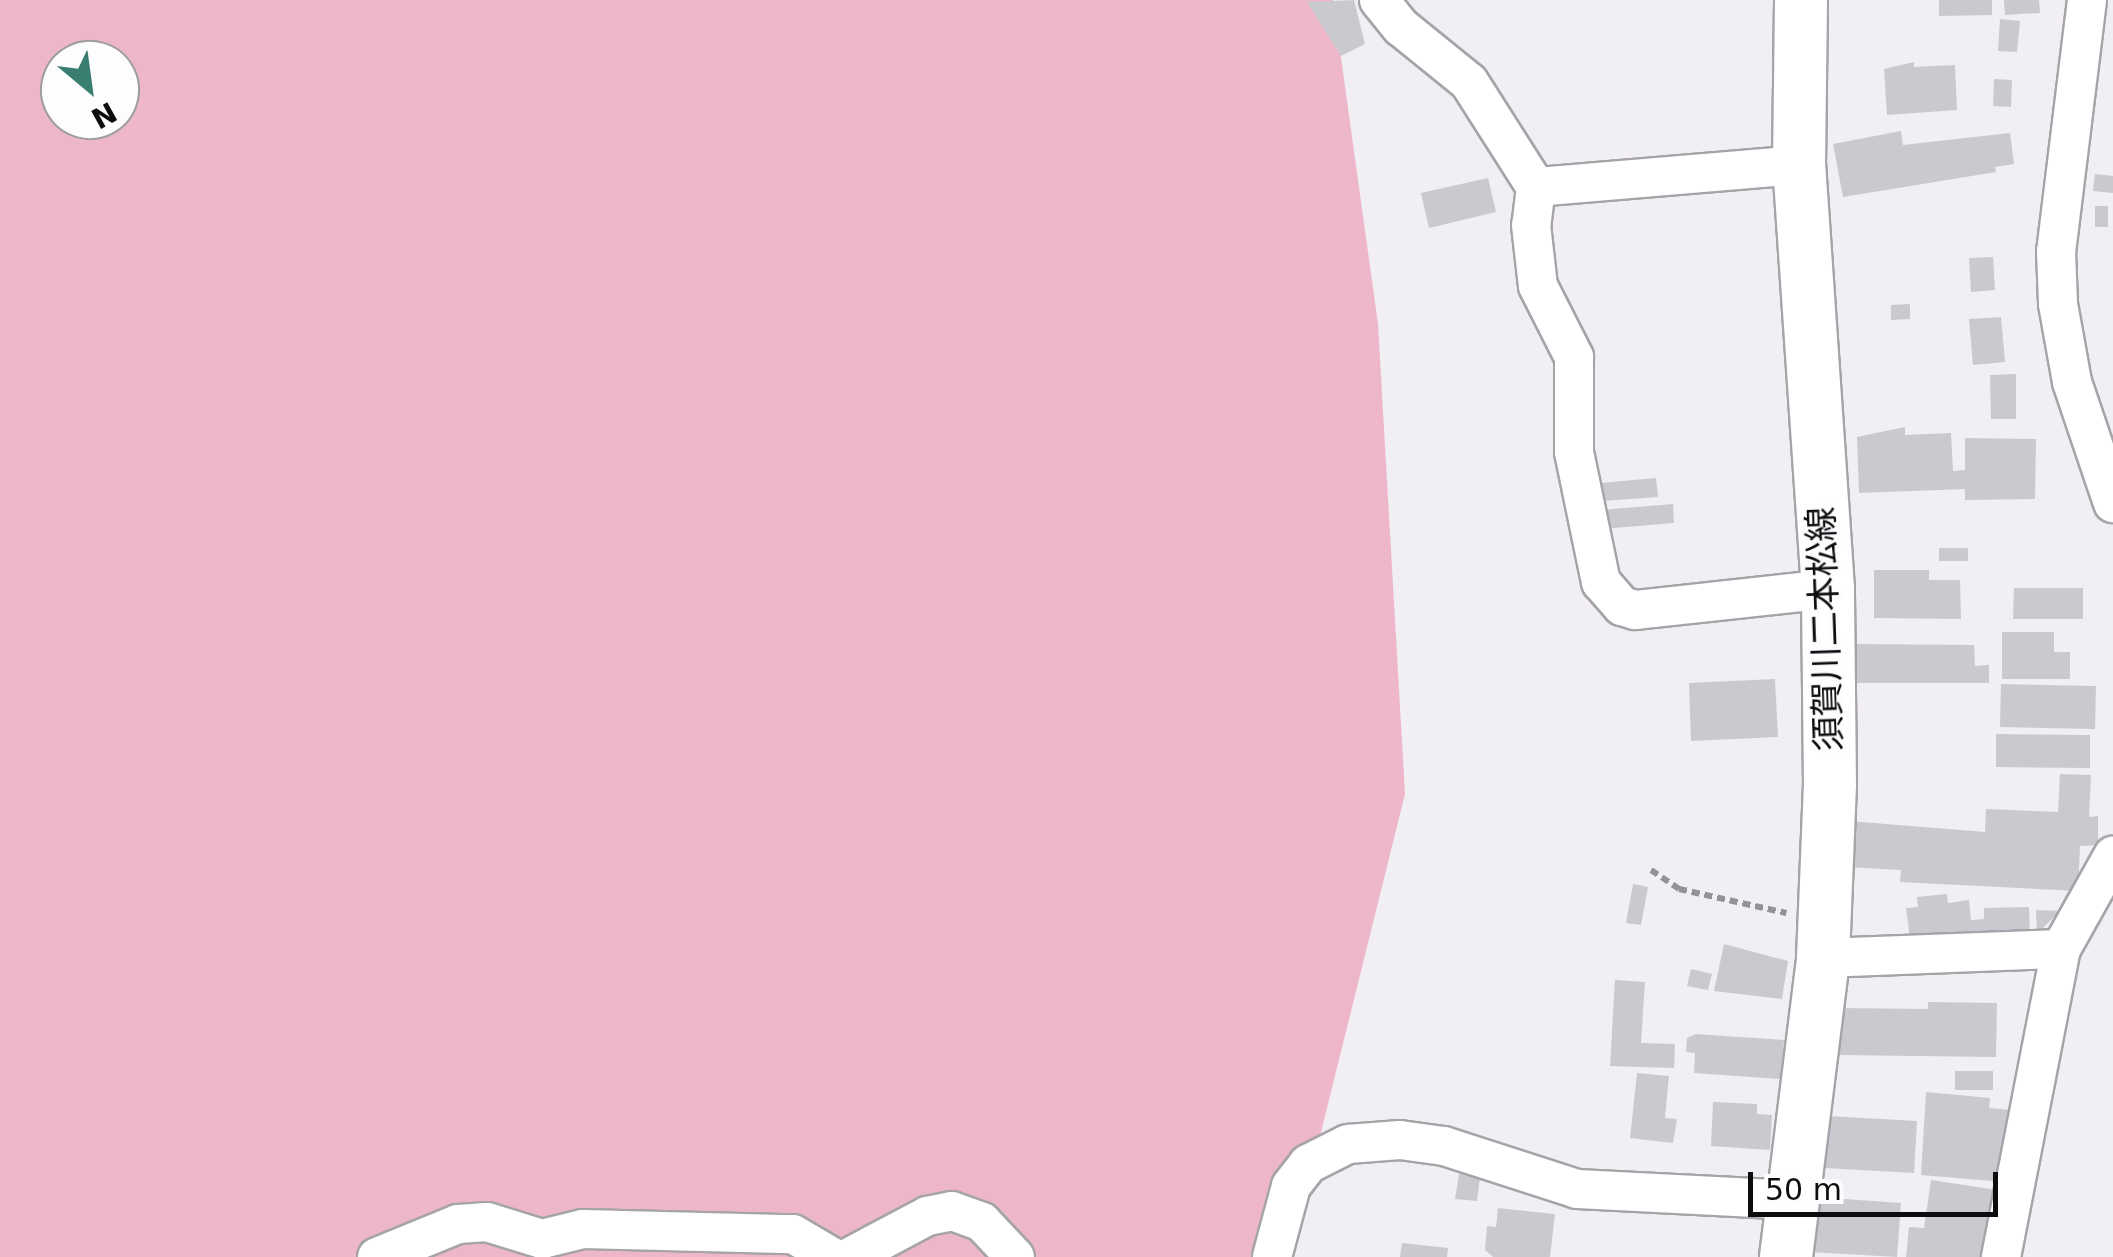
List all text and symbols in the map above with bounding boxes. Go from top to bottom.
north arrow [40,40,140,140]
text: N [86,95,122,135]
street label: 須賀川二本松線 [1800,506,1850,752]
scale bar [1753,1152,2003,1214]
text: 50 m [1765,1172,1842,1207]

